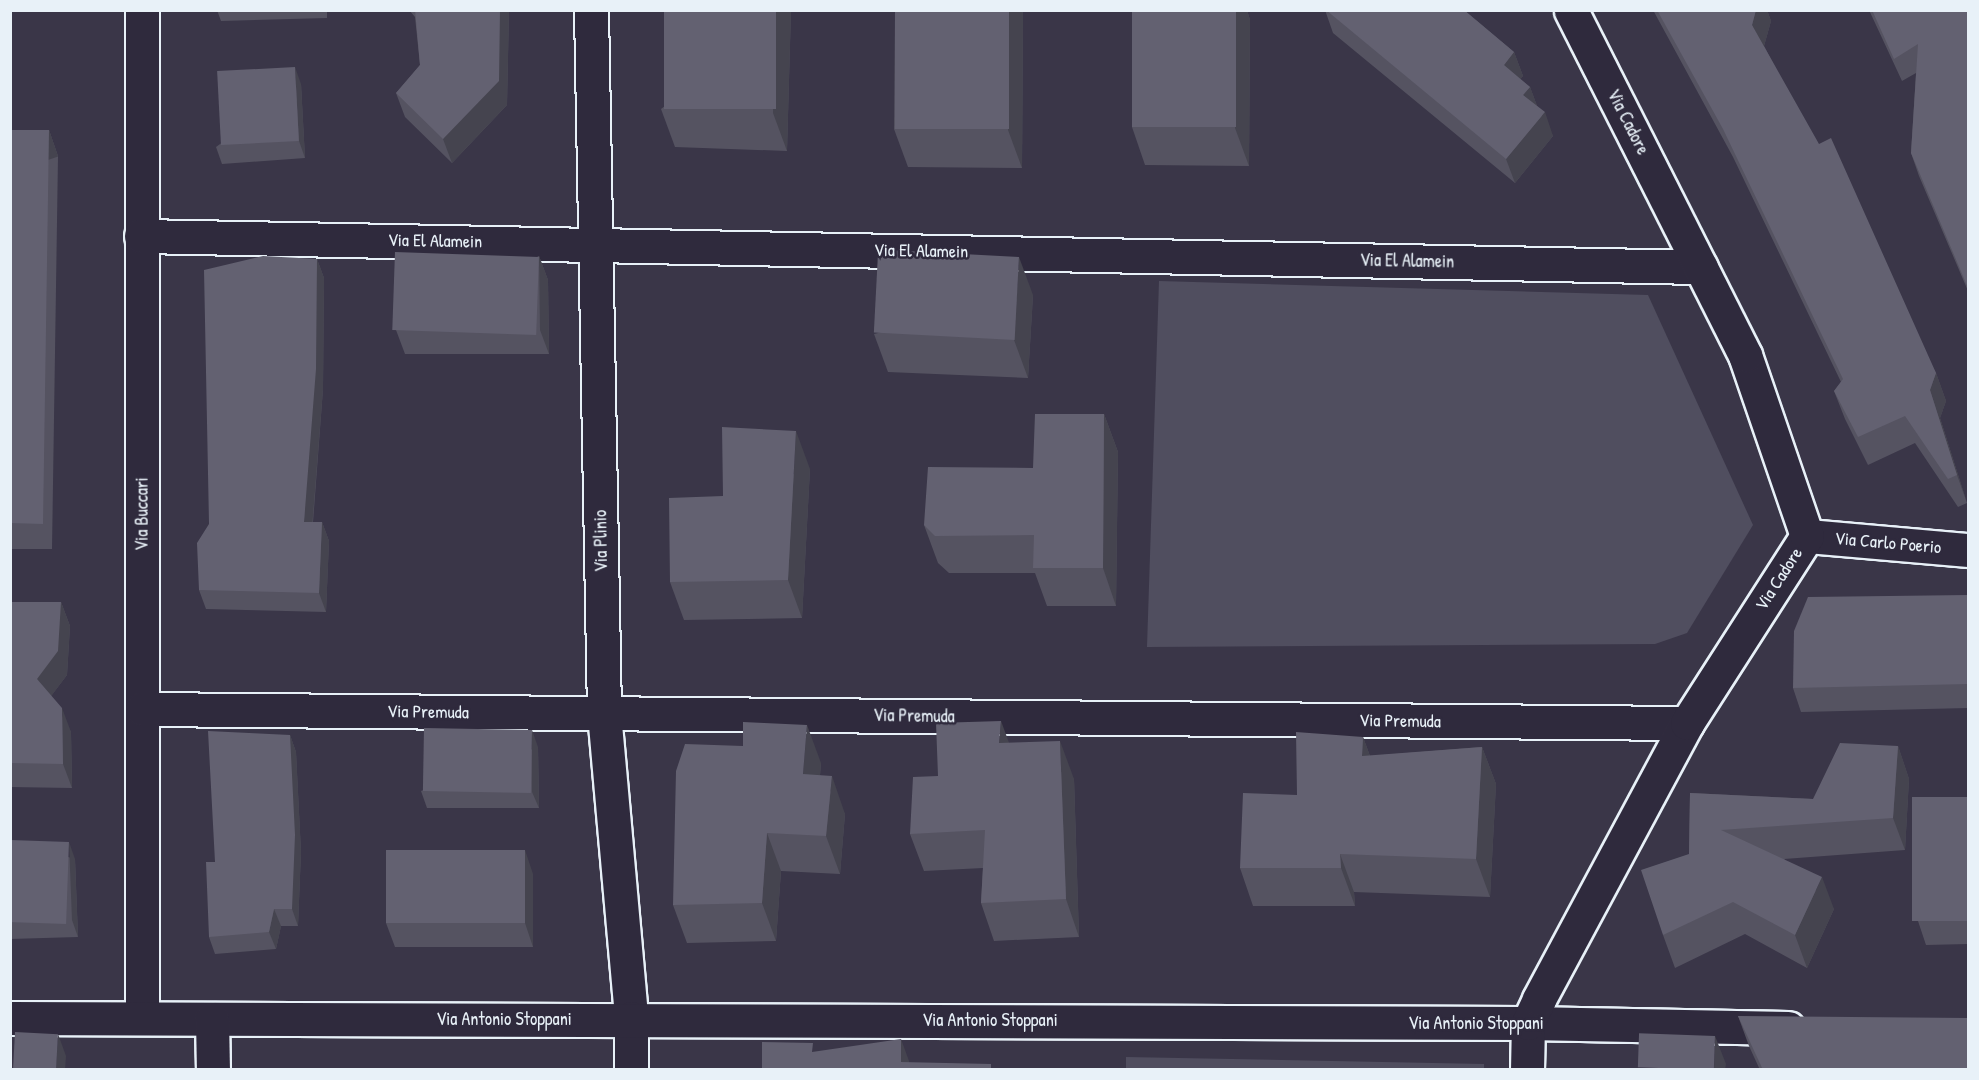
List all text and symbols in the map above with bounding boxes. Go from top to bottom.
street label: Via Cadore [1602,86,1654,158]
street label: Via El Alamein [388,229,482,253]
street label: Via El Alamein [874,239,968,263]
street label: Via El Alamein [1360,249,1454,273]
street label: Via Buccari [131,477,153,551]
street label: Via Plinio [590,510,612,572]
street label: Via Carlo Poerio [1834,528,1942,558]
street label: Via Cadore [1751,543,1807,615]
street label: Via Premuda [387,700,469,724]
street label: Via Premuda [873,704,955,728]
street label: Via Premuda [1359,709,1441,733]
street label: Via Antonio Stoppani [436,1008,572,1030]
street label: Via Antonio Stoppani [922,1009,1058,1031]
street label: Via Antonio Stoppani [1408,1012,1544,1034]

